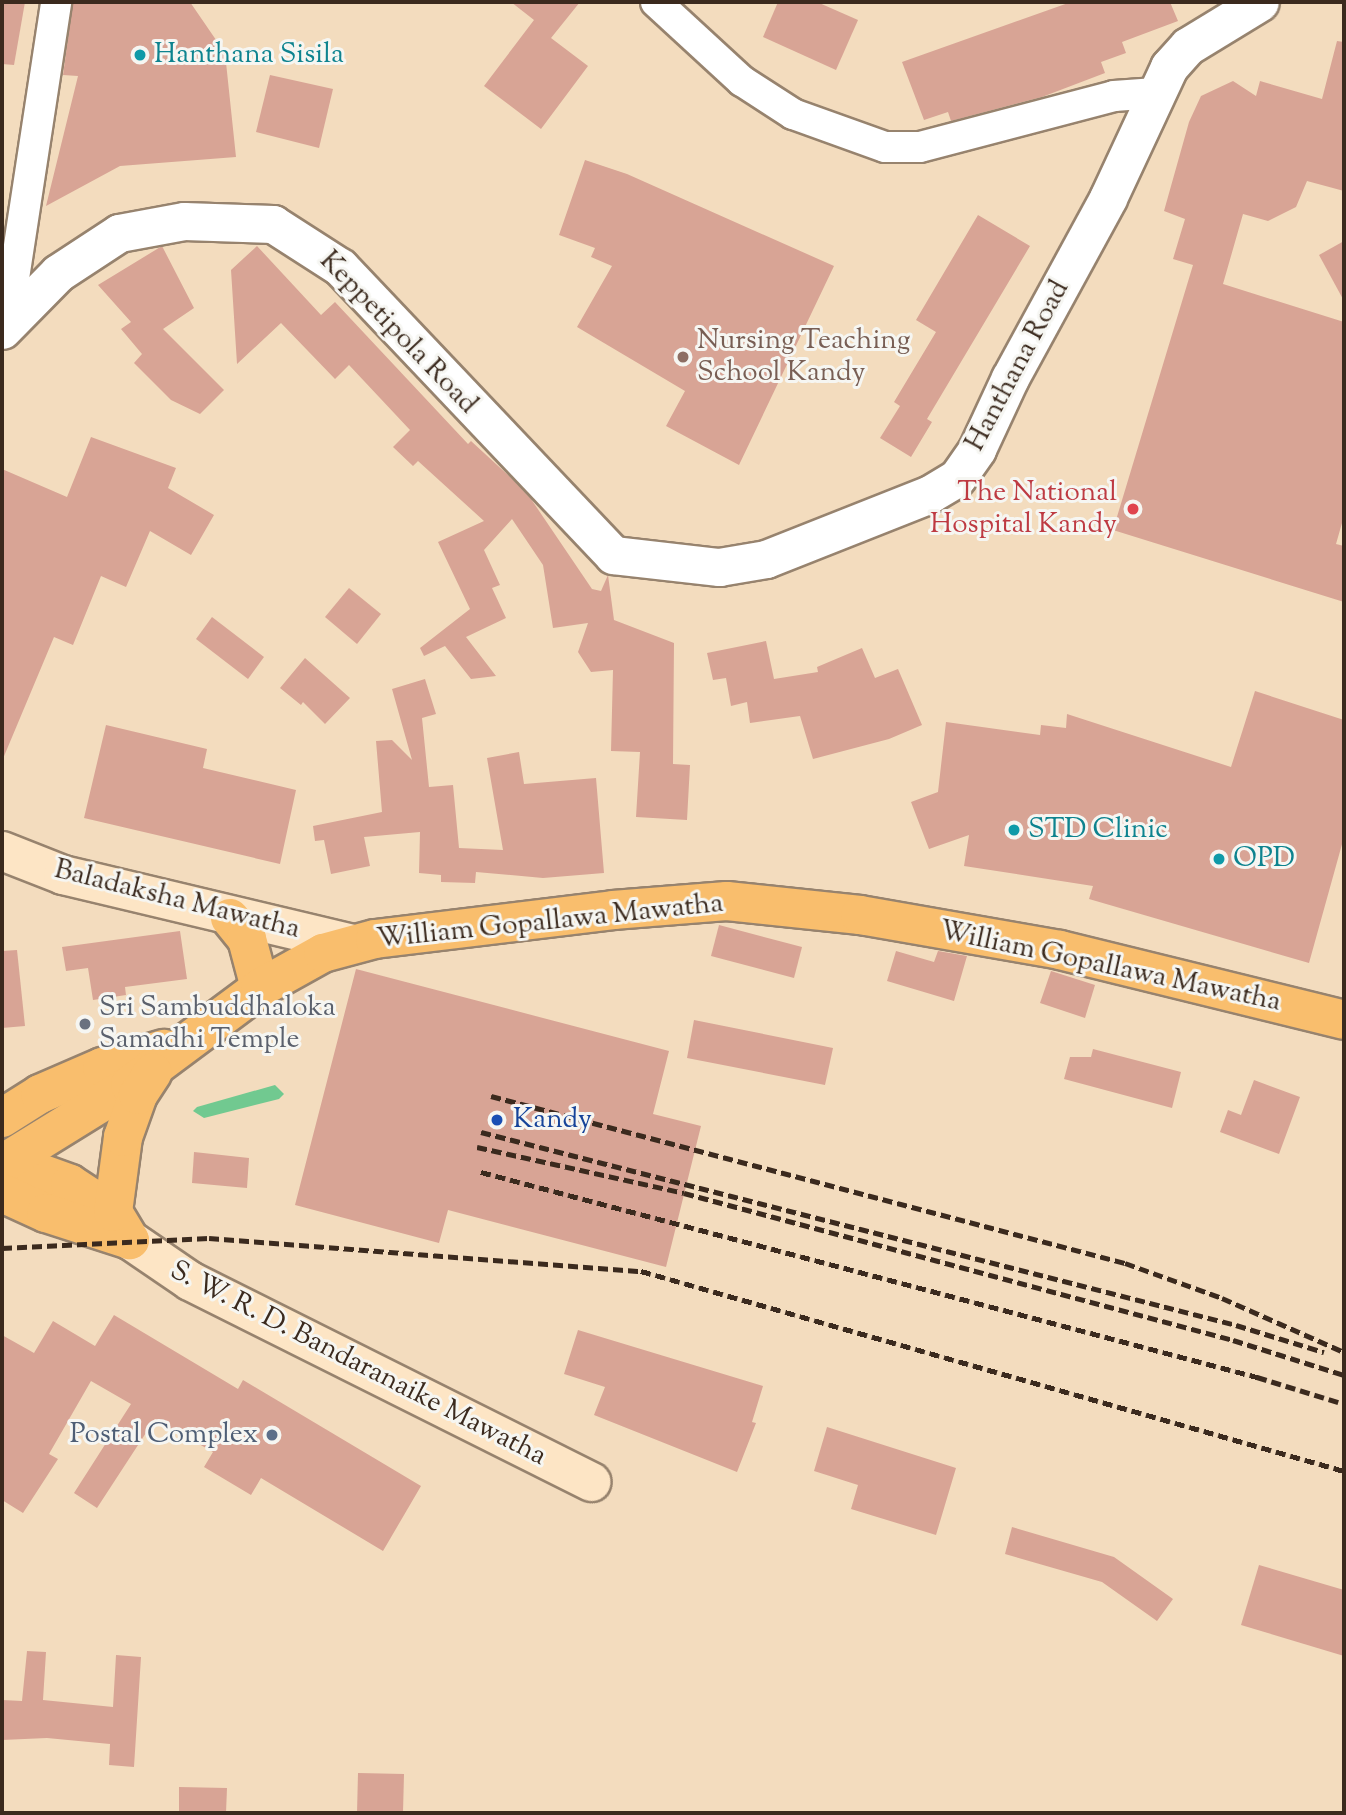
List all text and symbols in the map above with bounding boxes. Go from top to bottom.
place label: Hanthana Sisila [154,38,344,72]
marker: Hanthana Sisila [132,47,148,63]
street label: Keppetipola Road [312,245,484,421]
street label: Hanthana Road [959,275,1077,457]
place label: Nursing Teaching School Kandy [697,324,910,390]
marker: Nursing Teaching School Kandy [675,349,691,365]
place label: The National Hospital Kandy [930,476,1117,542]
marker: The National Hospital Kandy [1123,499,1143,519]
place label: STD Clinic [1028,813,1168,847]
marker: STD Clinic [1006,822,1022,838]
place label: OPD [1233,842,1295,876]
marker: OPD [1211,851,1227,867]
street label: Baladaksha Mawatha [51,853,303,947]
street label: William Gopallawa Mawatha [375,887,725,957]
street label: William Gopallawa Mawatha [936,914,1284,1020]
place label: Sri Sambuddhaloka Samadhi Temple [99,991,336,1057]
marker: Sri Sambuddhaloka Samadhi Temple [77,1016,93,1032]
place label: Kandy [513,1103,592,1137]
marker: Kandy [487,1110,507,1130]
street label: S. W. R. D. Bandaranaike Mawatha [164,1254,552,1474]
place label: Postal Complex [70,1418,258,1452]
marker: Postal Complex [264,1427,280,1443]

